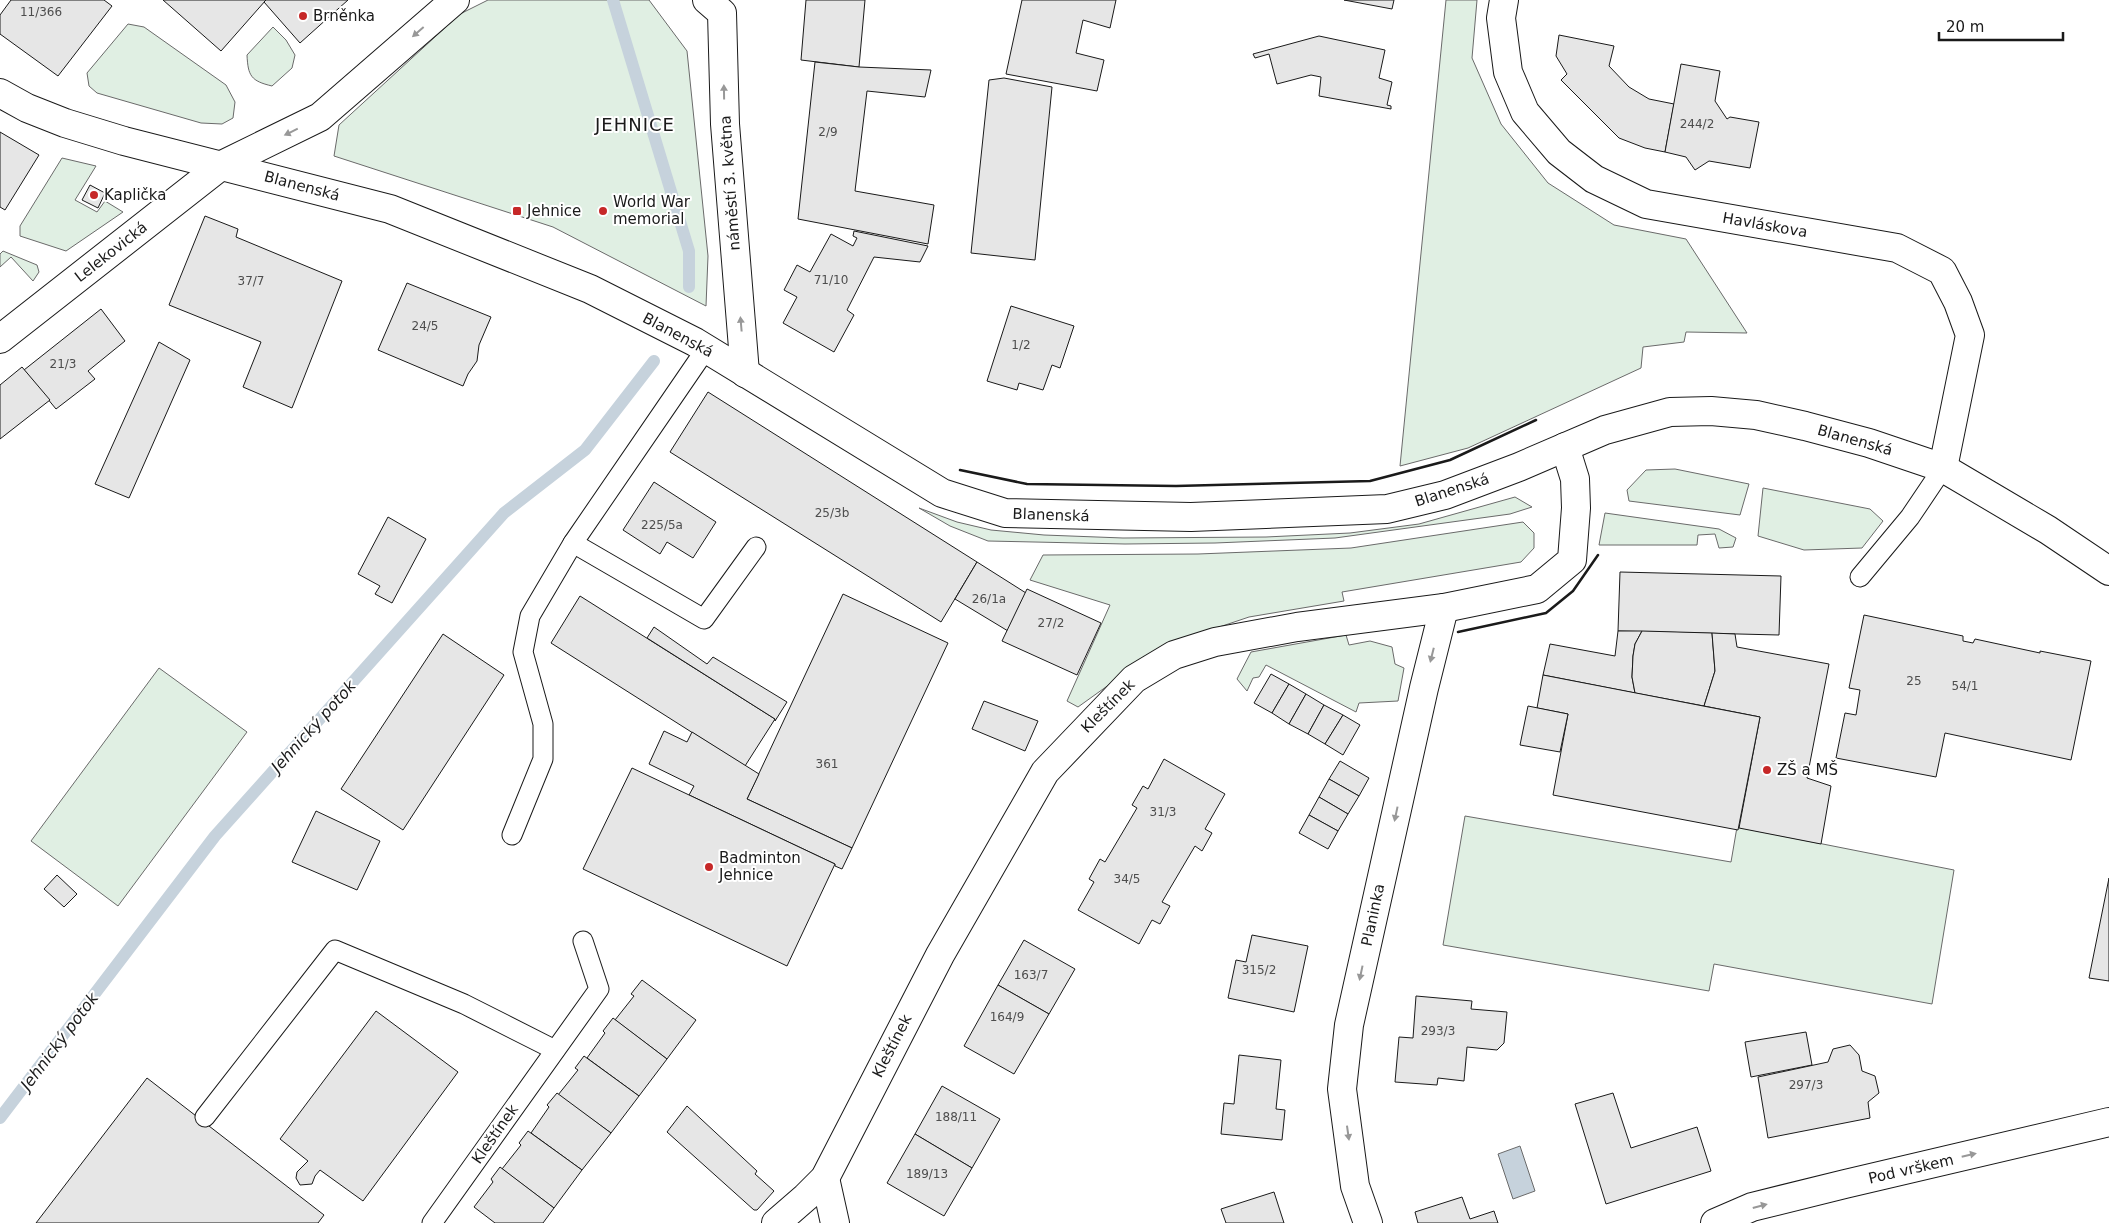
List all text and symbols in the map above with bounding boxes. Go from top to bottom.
house number: 11/366 [20,5,62,19]
place label: Brněnka [313,7,375,25]
marker: Brněnka [297,10,309,22]
scale bar [1939,10,2063,42]
text: 20 m [1946,18,1984,36]
one-way arrow [413,26,425,38]
one-way arrow [720,84,728,100]
district label: JEHNICE [594,114,675,135]
street label: náměstí 3. května [716,115,744,251]
house number: 244/2 [1680,117,1714,131]
house number: 2/9 [818,125,838,139]
one-way arrow [284,128,298,136]
street label: Blanenská [262,167,342,205]
place label: Kaplička [104,186,166,204]
marker: Kaplička [88,189,100,201]
place label: World War memorial [613,193,691,228]
place label: Jehnice [526,202,581,220]
marker: Jehnice [511,205,523,217]
marker: World War memorial [597,205,609,217]
street label: Havláskova [1721,209,1809,241]
street label: Lelekovická [71,218,151,286]
house number: 71/10 [814,273,848,287]
house number: 37/7 [238,274,264,288]
street label: Blanenská [640,309,716,361]
one-way arrow [737,316,745,332]
house number: 24/5 [412,319,438,333]
house number: 1/2 [1011,338,1031,352]
house number: 21/3 [50,357,76,371]
street label: Blanenská [1815,421,1895,459]
street label: Blanenská [1412,469,1492,511]
street label: Blanenská [1012,505,1090,525]
house number: 25/3b [815,506,849,520]
house number: 225/5a [641,518,683,532]
house number: 26/1a [972,592,1006,606]
house number: 27/2 [1038,616,1064,630]
one-way arrow [1427,648,1435,663]
house number: 25 [1906,674,1922,688]
street label: Kleštínek [1077,675,1139,737]
water label: Jehnický potok [265,676,360,778]
house number: 54/1 [1952,679,1978,693]
house number: 361 [816,757,838,771]
place label: ZŠ a MŠ [1777,760,1838,779]
marker: ZŠ a MŠ [1761,764,1773,776]
house number: 31/3 [1150,805,1176,819]
one-way arrow [1392,806,1400,821]
place label: Badminton Jehnice [718,849,801,884]
marker: Badminton Jehnice [703,861,715,873]
house number: 34/5 [1114,872,1140,886]
street label: Planinka [1358,882,1388,948]
house number: 315/2 [1242,963,1276,977]
one-way arrow [1357,965,1365,980]
house number: 163/7 [1014,968,1048,982]
water label: Jehnický potok [15,988,103,1096]
house number: 164/9 [990,1010,1024,1024]
street label: Kleštínek [868,1011,916,1081]
house number: 293/3 [1421,1024,1455,1038]
house number: 297/3 [1789,1078,1823,1092]
street label: Kleštínek [468,1101,522,1167]
house number: 188/11 [935,1110,977,1124]
one-way arrow [1344,1125,1352,1141]
street label: Pod vrškem [1867,1150,1955,1188]
one-way arrow [1961,1151,1976,1159]
house number: 189/13 [906,1167,948,1181]
one-way arrow [1753,1201,1768,1209]

